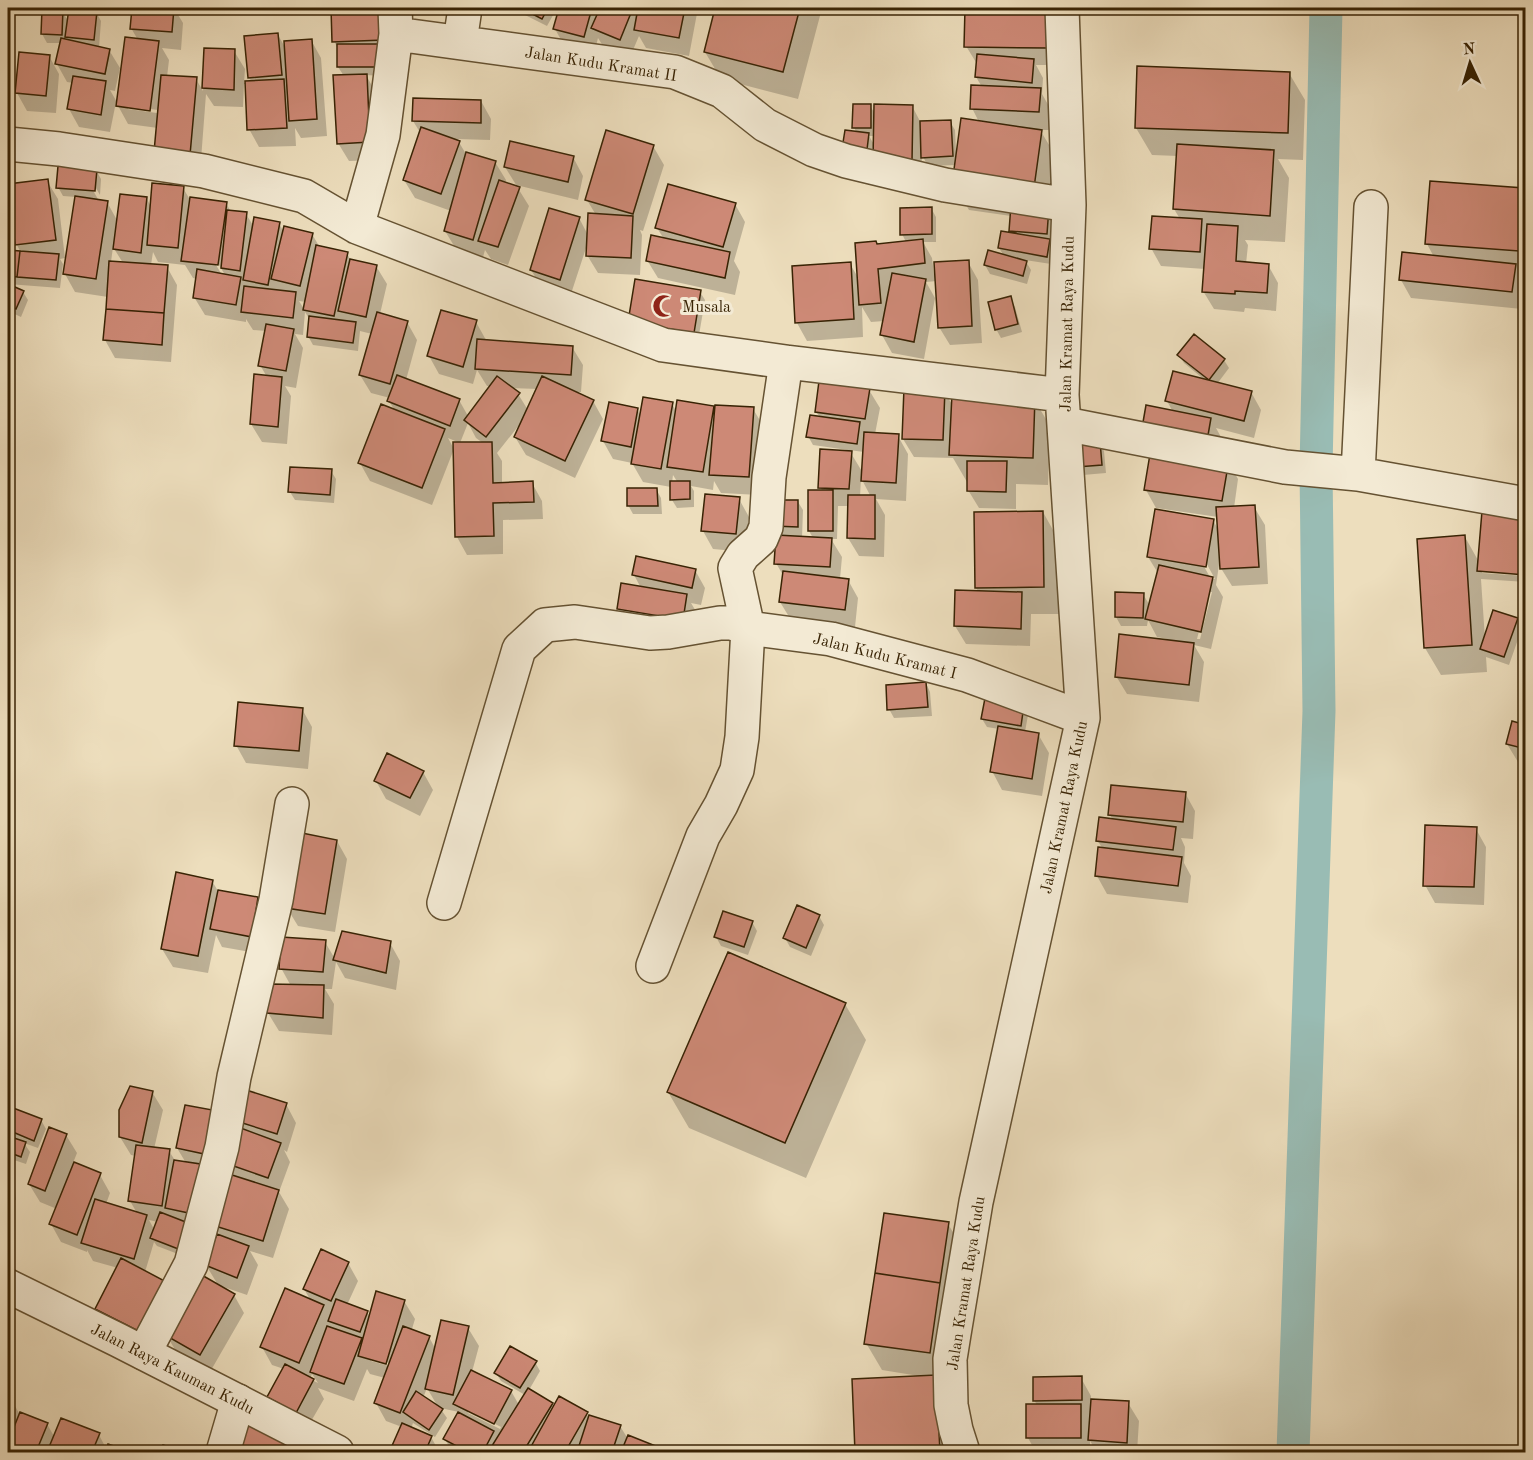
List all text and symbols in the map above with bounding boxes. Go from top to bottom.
north arrow [1440,33,1500,93]
text: N [1462,42,1477,58]
street label: Jalan Kudu Kramat II [523,45,678,85]
street label: Jalan Kramat Raya Kudu [1058,235,1078,412]
mosque icon: Musala [651,293,677,319]
place label: Musala [682,300,731,316]
street label: Jalan Kudu Kramat I [811,631,958,683]
street label: Jalan Kramat Raya Kudu [1039,719,1091,895]
street label: Jalan Kramat Raya Kudu [945,1195,989,1372]
street label: Jalan Raya Kauman Kudu [88,1322,257,1418]

